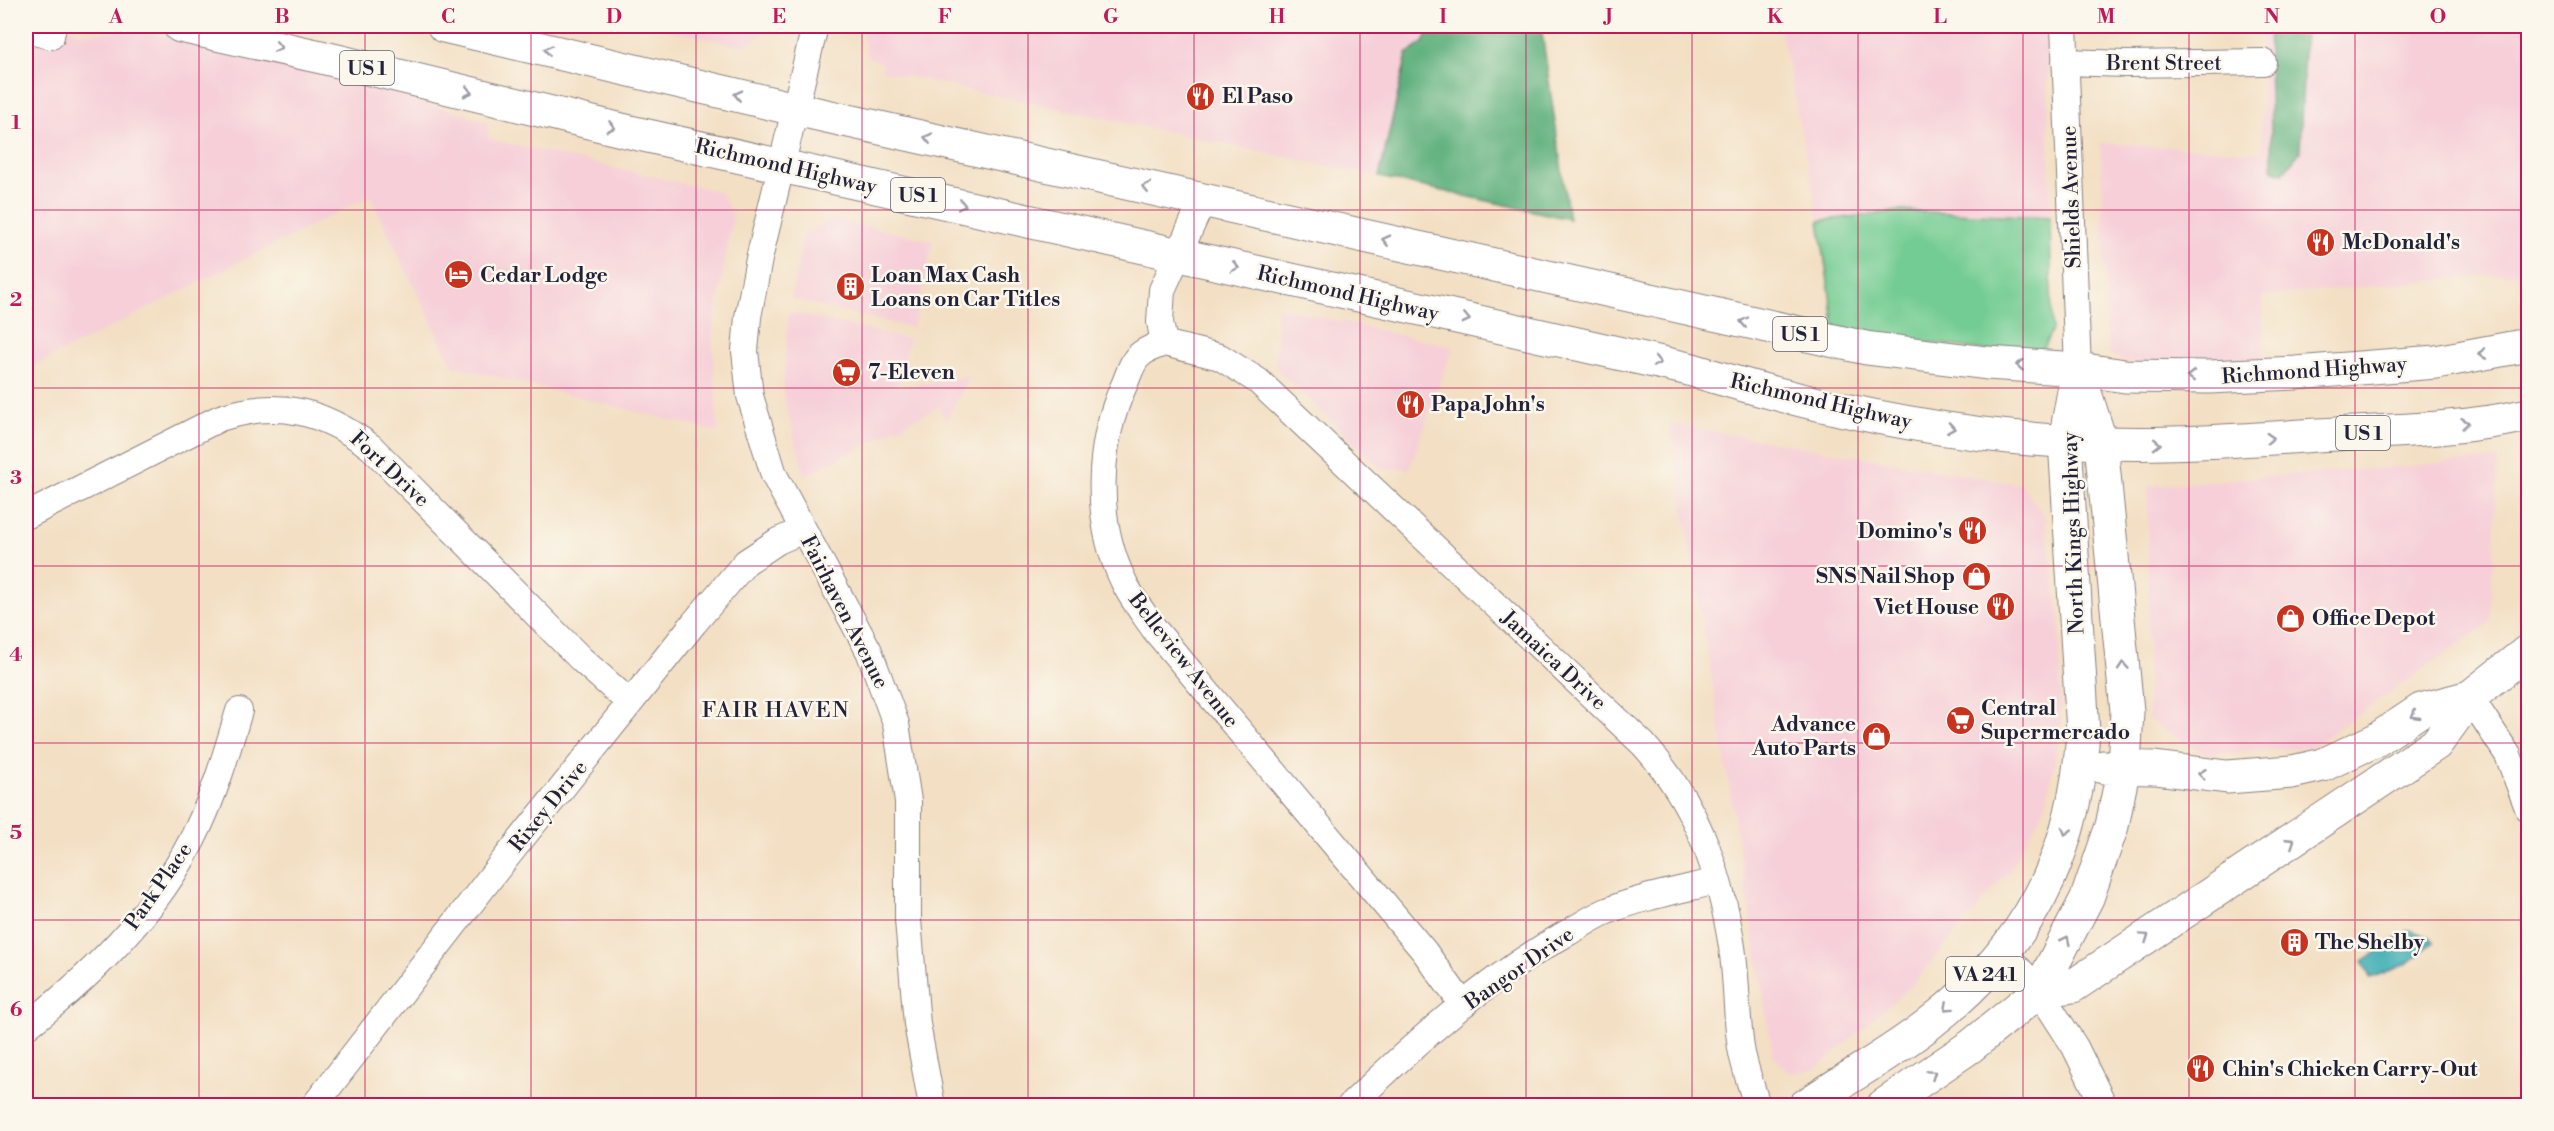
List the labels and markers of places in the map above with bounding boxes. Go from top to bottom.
restaurant icon: El Paso [1185,80,1217,112]
place label: El Paso [1222,84,1293,110]
restaurant icon: McDonald's [2305,226,2337,258]
place label: McDonald's [2342,230,2460,256]
hotel icon: Cedar Lodge [443,259,475,291]
place label: Cedar Lodge [480,263,608,289]
place label: Loan Max Cash Loans on Car Titles [871,263,1060,313]
building icon: Loan Max Cash Loans on Car Titles [834,271,866,303]
supermarket icon: 7-Eleven [831,356,863,388]
place label: 7-Eleven [868,360,955,386]
restaurant icon: Papa John's [1394,388,1426,420]
place label: Papa John's [1431,392,1545,418]
restaurant icon: Domino's [1957,515,1989,547]
place label: Domino's [1858,519,1952,545]
shop icon: SNS Nail Shop [1960,560,1992,592]
place label: SNS Nail Shop [1816,564,1955,590]
restaurant icon: Viet House [1984,591,2016,623]
place label: Viet House [1873,595,1979,621]
shop icon: Office Depot [2275,602,2307,634]
place label: Office Depot [2312,606,2436,632]
place label: Central Supermercado [1981,696,2130,746]
supermarket icon: Central Supermercado [1944,704,1976,736]
place label: Advance Auto Parts [1751,712,1856,762]
shop icon: Advance Auto Parts [1861,720,1893,752]
building icon: The Shelby [2278,926,2310,958]
place label: The Shelby [2315,930,2425,956]
restaurant icon: Chin's Chicken Carry-Out [2185,1053,2217,1085]
place label: Chin's Chicken Carry-Out [2222,1057,2478,1083]

